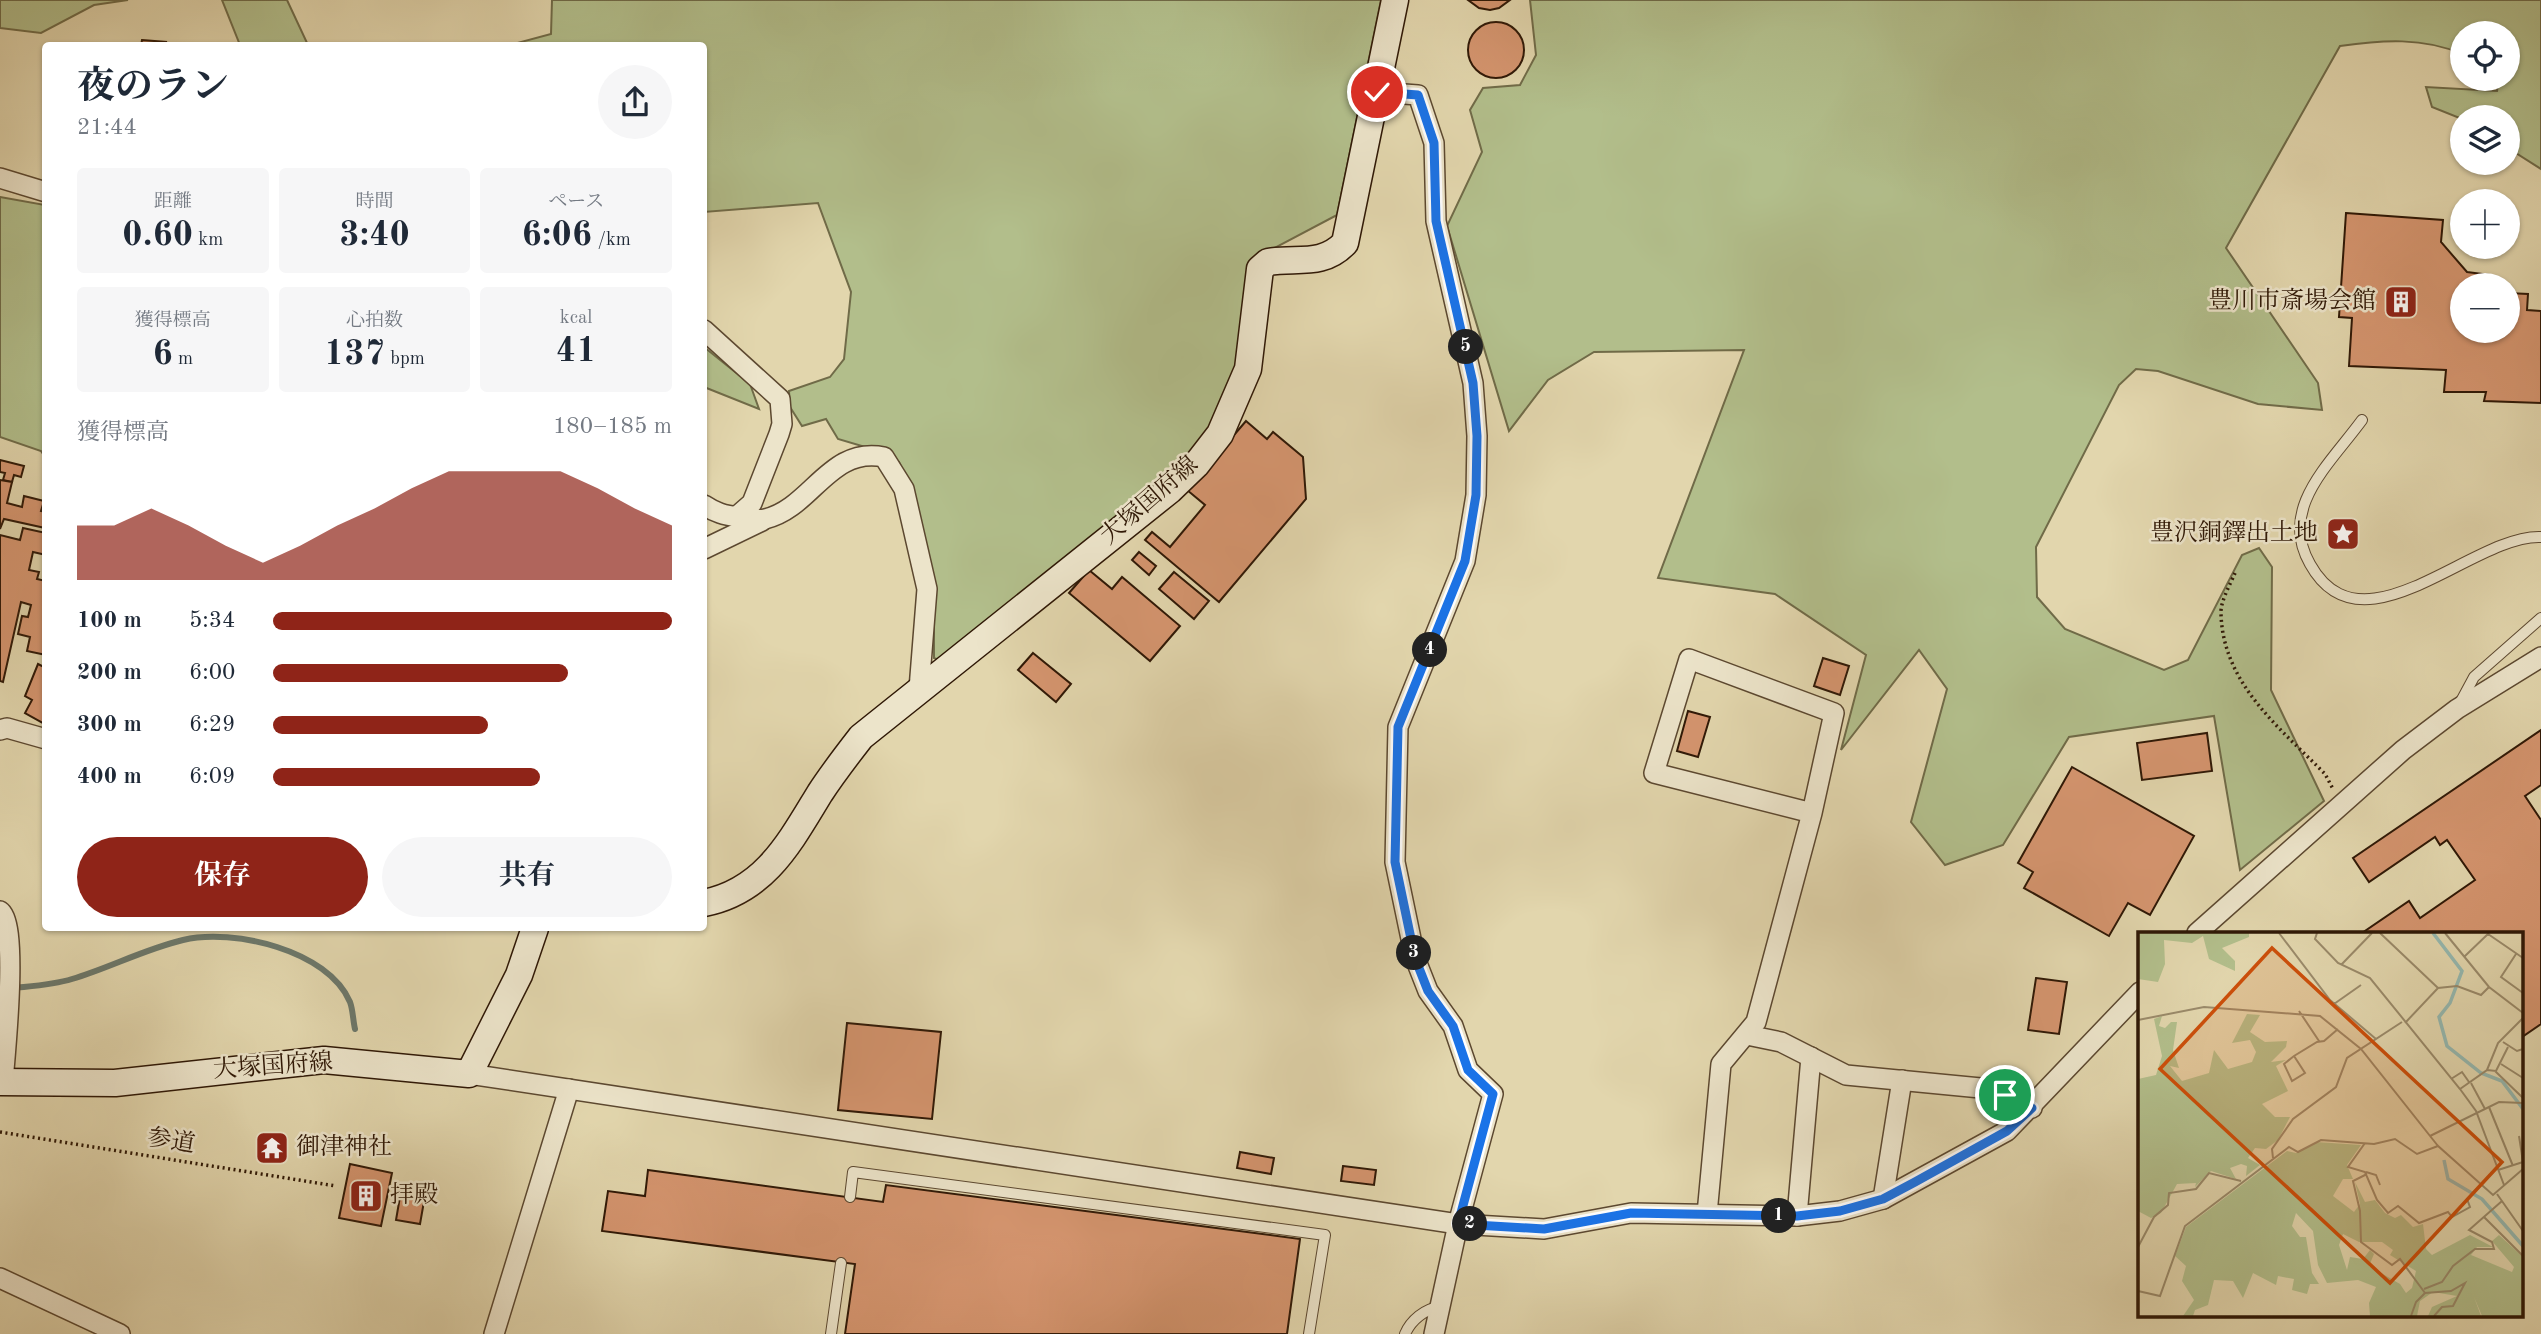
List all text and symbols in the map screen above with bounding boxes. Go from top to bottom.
map controls [2450,21,2520,343]
button: locate [2450,21,2520,91]
pin [1347,62,1407,122]
button: share [598,65,672,139]
text: 夜のラン [77,69,229,107]
icon: check [1358,73,1396,111]
button: layers [2450,105,2520,175]
text: 21:44 [77,116,137,139]
button: + [2450,189,2520,259]
text: 距離 [154,193,192,212]
text: 時間 [355,193,394,212]
text: ペース [548,193,604,212]
text: 0.60 [122,218,193,253]
text: 3:40 [339,218,410,253]
text: 6:06 [521,218,592,253]
text: km [193,231,223,250]
text: /km [592,231,631,250]
button: − [2450,273,2520,343]
building icon: 豊川市斎場会館 [2382,283,2420,321]
place label: 豊川市斎場会館 [2208,287,2376,314]
text: kcal [560,309,593,328]
text: 獲得標高 [135,312,211,331]
text: 心拍数 [346,312,403,331]
pin: 5 [1448,330,1484,364]
text: 41 [556,334,596,369]
text: 6 [152,337,173,372]
text: 137 [324,337,385,372]
text: 5 [1460,337,1471,356]
text: m [173,350,193,369]
text: bpm [385,350,425,369]
text: 180–185 m [553,415,672,438]
text: 獲得標高 [77,421,169,444]
street label: 大塚国府線 [1095,450,1203,549]
place icon: 豊沢銅鐸出土地 [2324,515,2362,553]
place label: 豊沢銅鐸出土地 [2150,519,2318,546]
text: 100 m [77,609,142,632]
text: 5:34 [189,609,235,632]
pin: 4 [1412,632,1448,668]
text: 4 [1424,640,1435,659]
text: 200 m [77,661,142,684]
text: 6:00 [189,661,235,684]
text: 300 m [77,713,142,736]
text: 6:29 [189,713,235,736]
text: 400 m [77,765,142,788]
text: 6:09 [189,765,235,788]
button: 保存 [77,837,368,917]
button: 共有 [382,837,672,917]
inset map [2138,932,2524,1316]
pin: 3 [1396,936,1432,970]
text: 3 [1408,943,1419,962]
street label: 大塚国府線 [212,1048,334,1083]
pin [1975,1065,2035,1125]
icon: arrive [1986,1076,2024,1114]
street label: 参道 [145,1123,197,1158]
temple icon: 御津神社 [253,1129,291,1167]
place label: 御津神社 [296,1133,392,1160]
building icon: 拝殿 [347,1177,385,1215]
place label: 拝殿 [390,1182,438,1208]
pin: 1 [1762,1198,1796,1234]
pin: 2 [1452,1206,1488,1242]
text: 1 [1773,1206,1784,1225]
text: 2 [1464,1214,1475,1233]

